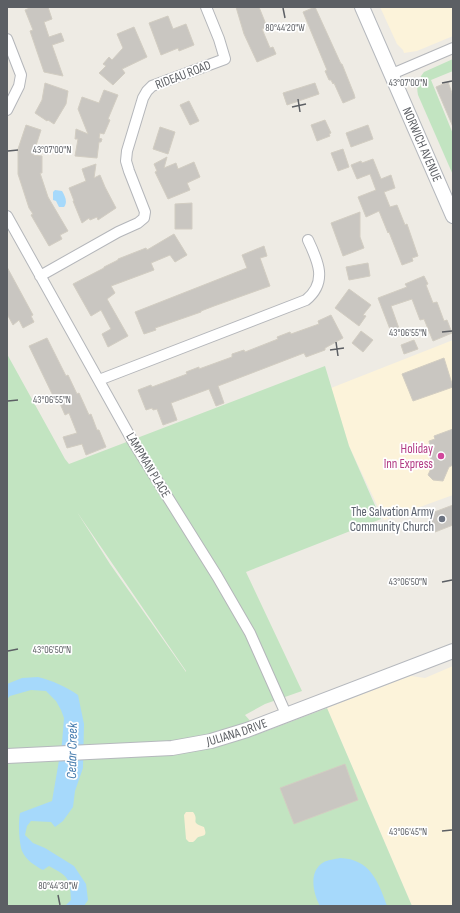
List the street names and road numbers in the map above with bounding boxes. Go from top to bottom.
street label: RIDEAU ROAD [153,57,213,93]
street label: NORWICH AVENUE [399,105,445,184]
street label: LAMPMAN PLACE [122,429,174,501]
street label: JULIANA DRIVE [204,715,269,750]

